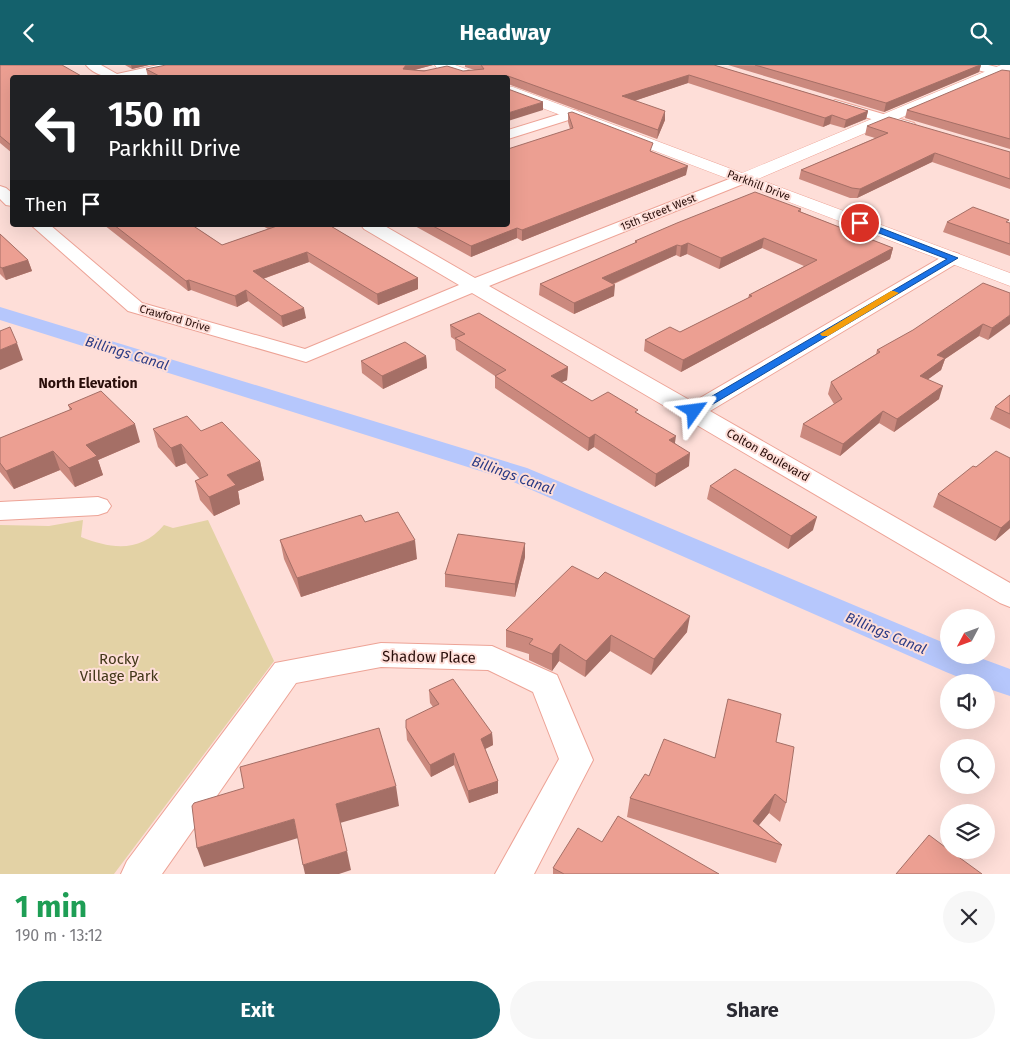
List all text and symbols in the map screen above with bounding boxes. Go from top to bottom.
icon: back [15,19,43,47]
text: Headway [459,19,551,46]
icon: search [967,19,995,47]
text: 150 m [108,93,201,135]
icon: left [25,95,90,160]
text: Parkhill Drive [108,135,241,162]
street label: Parkhill Drive [726,168,792,203]
icon: arrive [77,190,105,218]
street label: 15th Street West [618,191,698,234]
text: Then [25,193,67,216]
pin [839,202,881,244]
icon: arrive [846,209,874,237]
street label: Crawford Drive [138,302,212,335]
water label: Billings Canal [83,333,171,374]
district label: North Elevation [39,375,137,392]
position arrow [667,384,719,436]
street label: Colton Boulevard [724,426,812,484]
water label: Billings Canal [469,453,556,498]
water label: Billings Canal [843,609,929,658]
north arrow [940,609,995,664]
map controls [940,609,995,859]
street label: Shadow Place [382,647,476,667]
park label: Rocky Village Park [80,650,159,685]
button: sound [940,674,995,729]
button: search [940,739,995,794]
button: layers [940,804,995,859]
text: 1 min [15,889,87,925]
button: close [943,891,995,943]
text: 190 m · 13:12 [15,926,103,945]
button: Exit [15,981,500,1039]
button: Share [510,981,995,1039]

